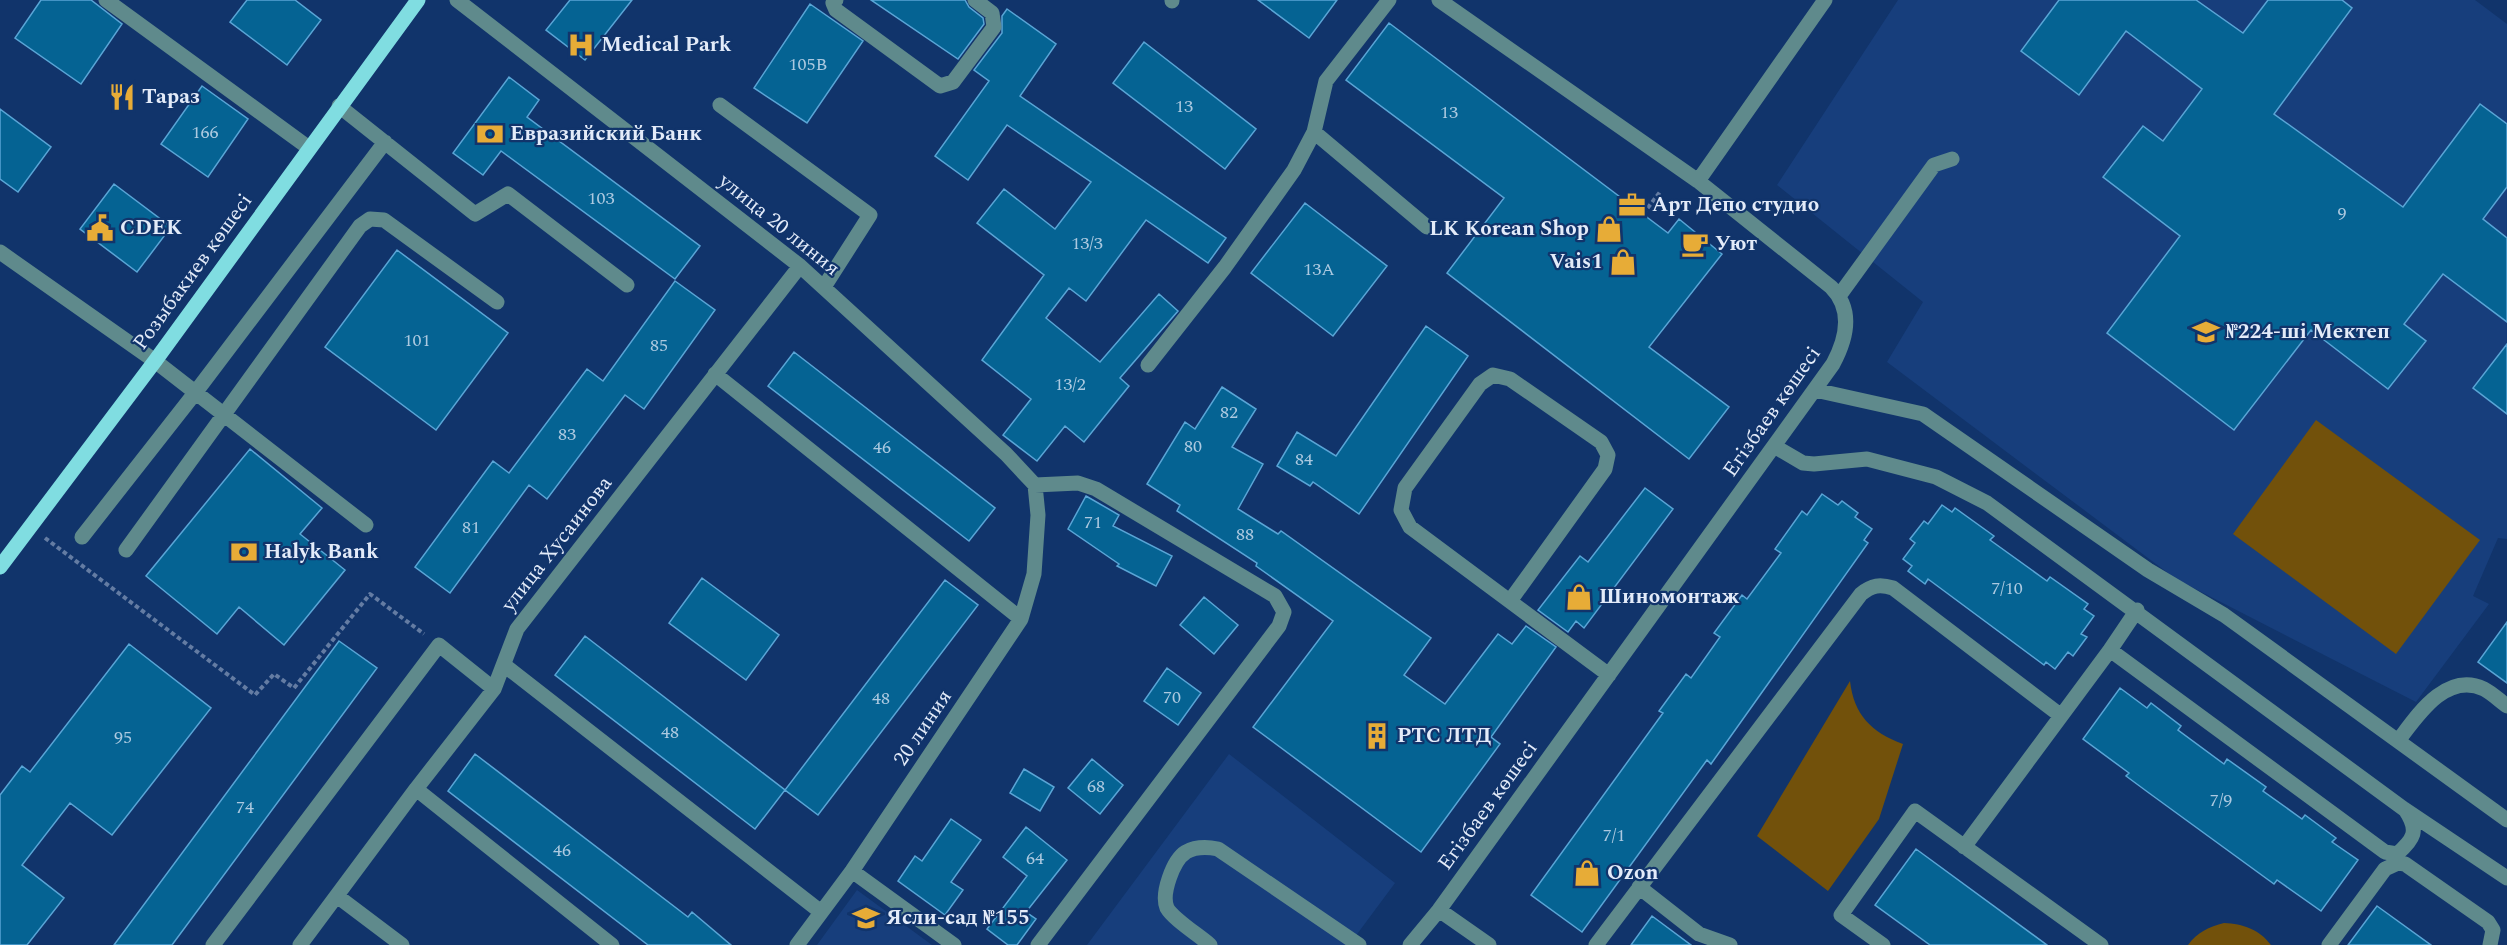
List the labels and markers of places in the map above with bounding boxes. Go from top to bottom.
place label: Medical Park [601,29,732,61]
hospital icon: Medical Park [566,30,596,60]
place label: Тараз [142,81,200,113]
restaurant icon: Тараз [107,82,137,112]
place label: Евразийский Банк [510,118,702,150]
bank icon: Евразийский Банк [475,119,505,149]
place label: Арт Депо студио [1652,189,1819,221]
office icon: Арт Депо студио [1617,190,1647,220]
place label: CDEK [120,212,183,244]
public building icon: CDEK [85,213,115,243]
place label: LK Korean Shop [1429,213,1589,245]
shop icon: LK Korean Shop [1594,214,1624,244]
place label: Уют [1715,228,1757,260]
cafe icon: Уют [1680,229,1710,259]
place label: Vais1 [1550,246,1603,278]
shop icon: Vais1 [1608,247,1638,277]
place label: №224-ші Мектеп [2226,316,2390,348]
school or university icon: №224-ші Мектеп [2191,317,2221,347]
place label: Halyk Bank [264,536,379,568]
bank icon: Halyk Bank [229,537,259,567]
place label: Шиномонтаж [1599,581,1740,613]
shop icon: Шиномонтаж [1564,582,1594,612]
place label: РТС ЛТД [1397,720,1491,752]
building icon: РТС ЛТД [1362,721,1392,751]
place label: Ozon [1607,857,1659,889]
shop icon: Ozon [1572,858,1602,888]
place label: Ясли-сад №155 [886,902,1030,934]
school or university icon: Ясли-сад №155 [851,903,881,933]

